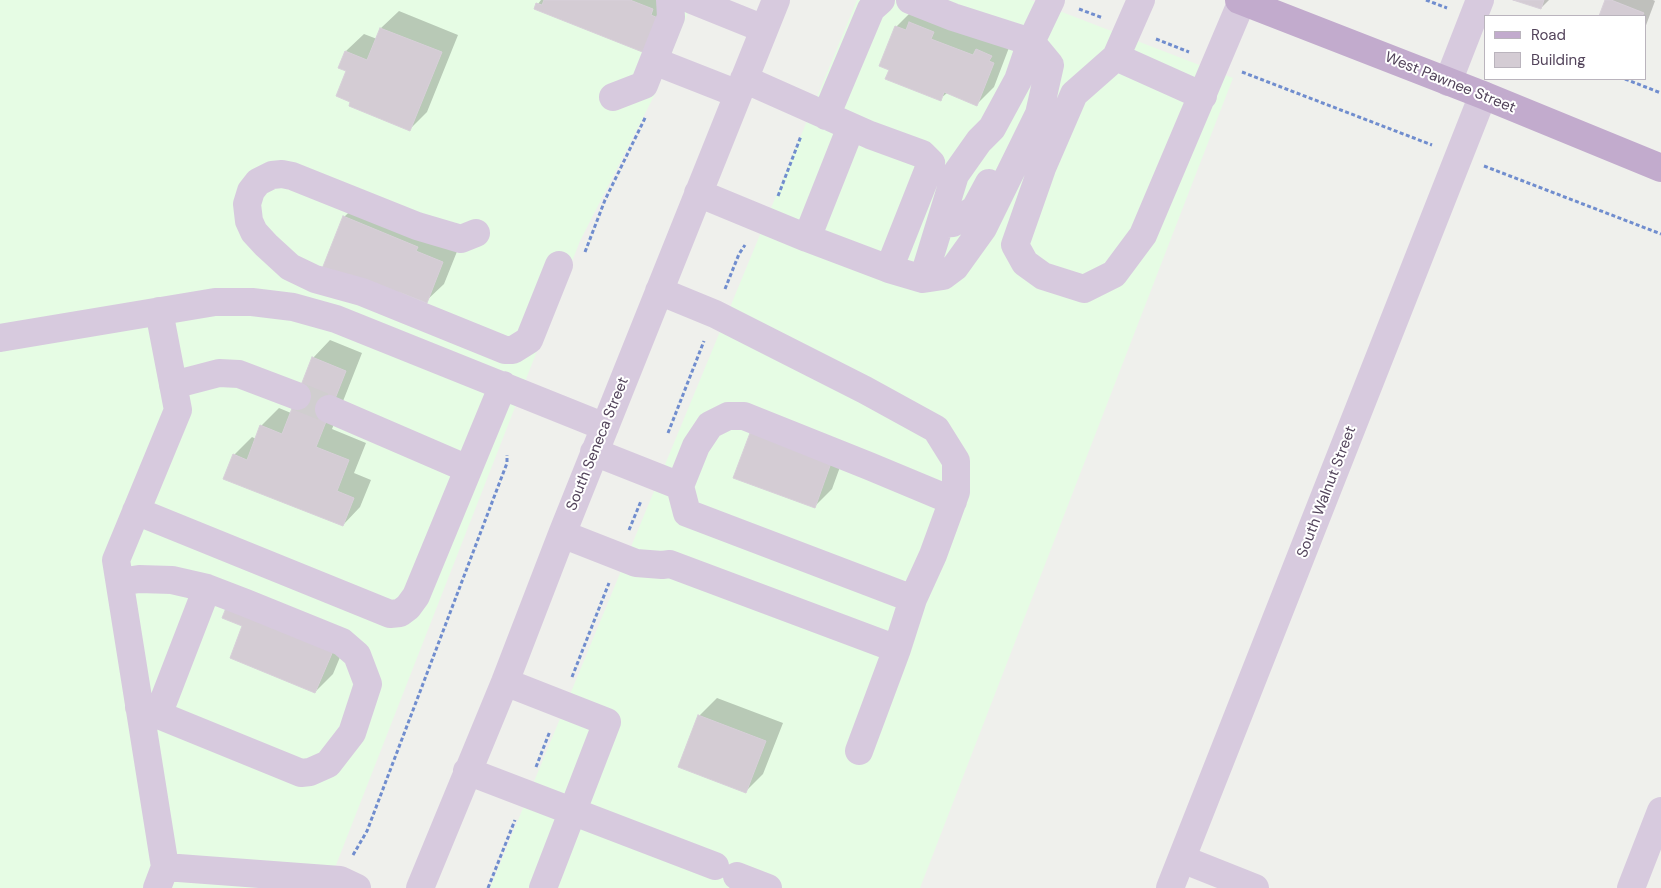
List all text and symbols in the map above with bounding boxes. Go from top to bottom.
legend [1484,15,1646,80]
text: Road [1531,25,1566,45]
street label: West Pawnee Street [1382,49,1518,117]
text: Building [1531,50,1586,70]
street label: South Seneca Street [563,375,633,513]
street label: South Walnut Street [1294,424,1360,560]

